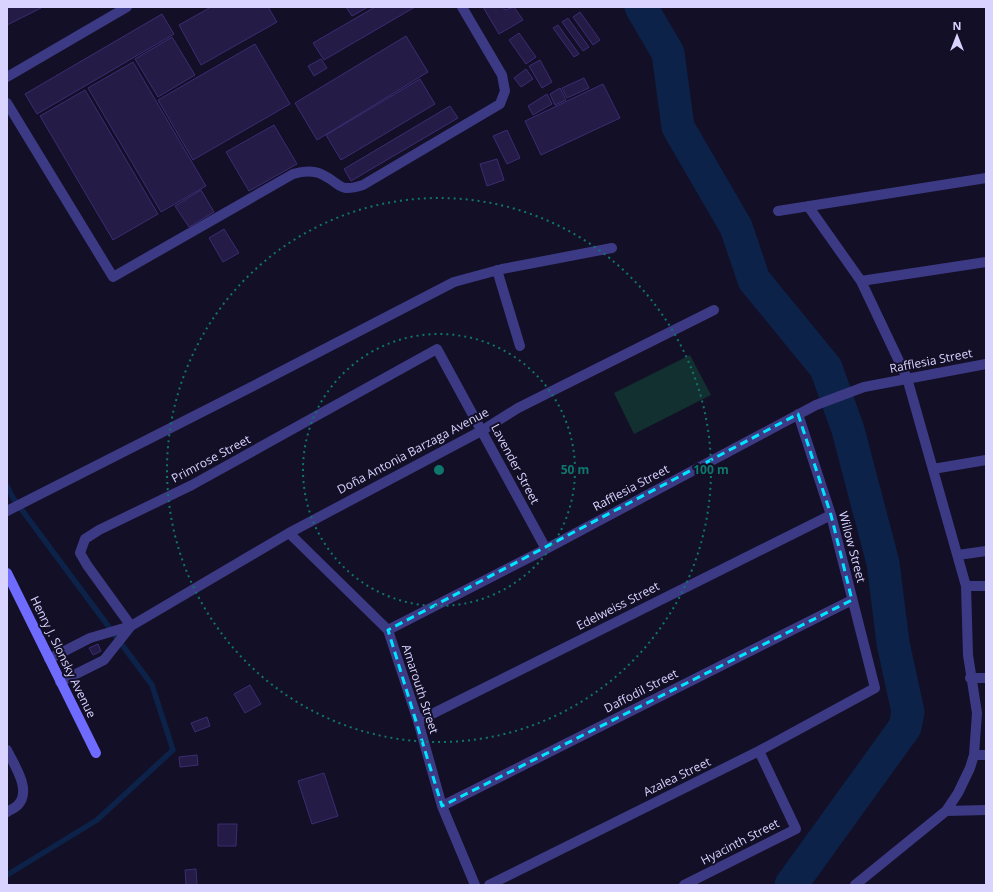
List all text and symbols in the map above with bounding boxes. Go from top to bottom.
north arrow [937,16,977,56]
text: N [953,18,961,33]
street label: Rafflesia Street [888,344,974,377]
street label: Doña Antonia Barzaga Avenue [334,403,492,498]
street label: Lavender Street [487,421,544,507]
street label: Primrose Street [168,431,253,487]
street label: Rafflesia Street [590,460,672,515]
text: 50 m [561,461,589,478]
text: 100 m [693,461,729,478]
centre of rings [432,463,446,477]
street label: Willow Street [835,509,870,584]
street label: Edelweiss Street [573,577,662,634]
street label: Henry J. Slonsky Avenue [27,593,100,721]
street label: Amarouth Street [398,642,443,736]
street label: Daffodil Street [601,665,681,716]
street label: Azalea Street [640,753,713,800]
street label: Hyacinth Street [698,814,782,869]

